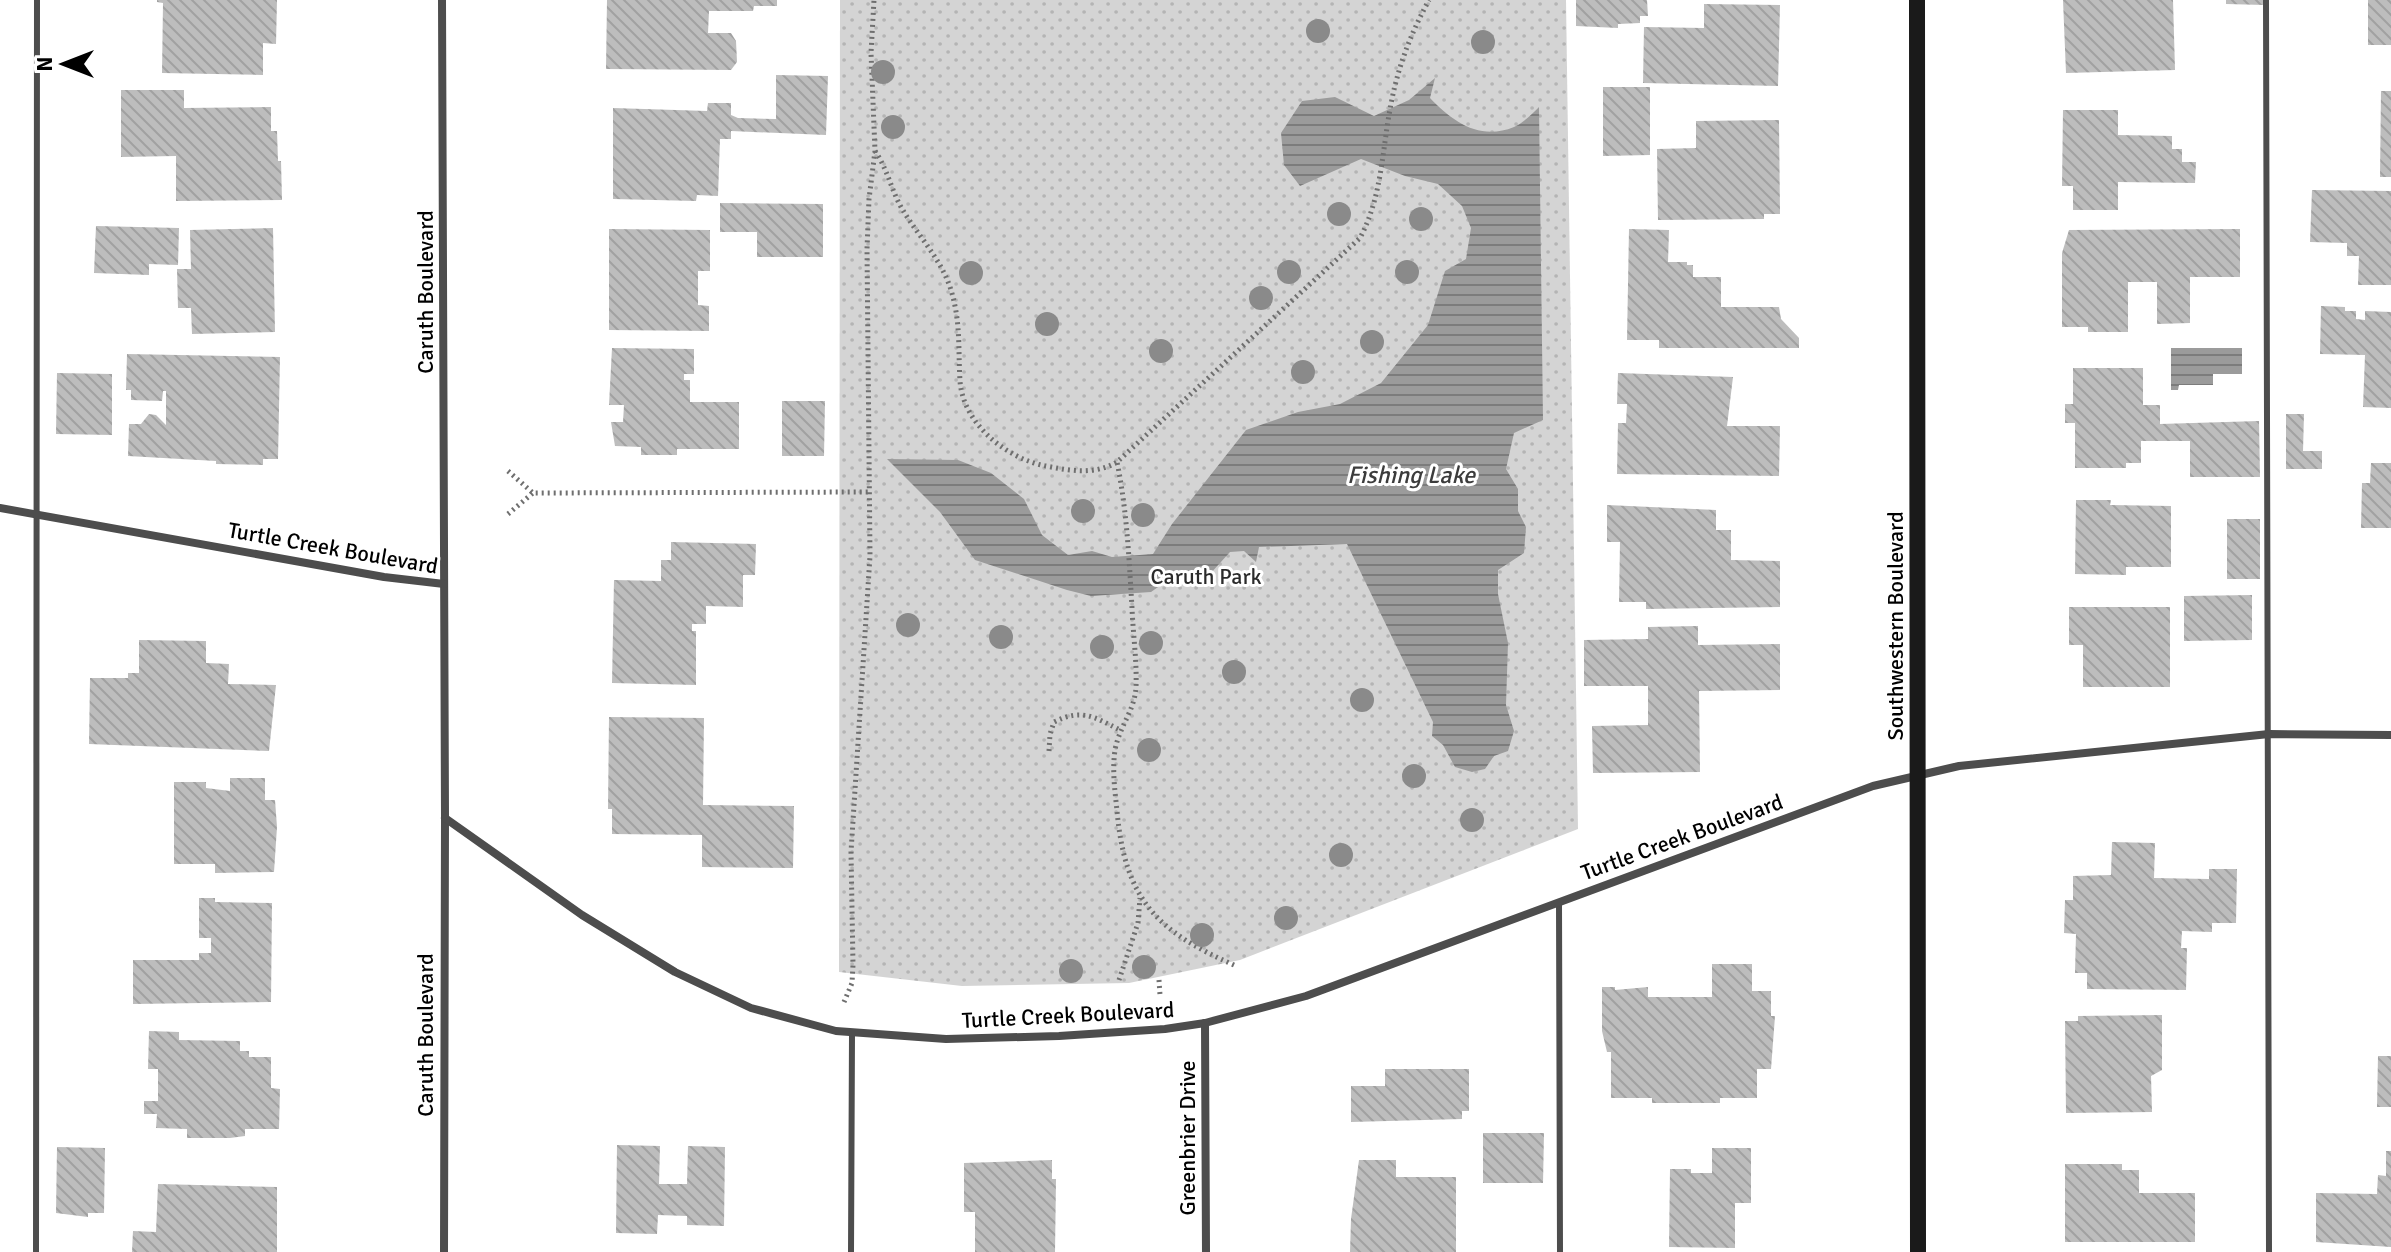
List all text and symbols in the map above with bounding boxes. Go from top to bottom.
north arrow [24,24,104,104]
text: N [31,56,58,72]
street label: Caruth Boulevard [412,210,439,374]
water label: Fishing Lake [1347,460,1476,490]
street label: Southwestern Boulevard [1882,511,1909,741]
street label: Turtle Creek Boulevard [226,516,440,580]
park label: Caruth Park [1150,563,1262,590]
street label: Turtle Creek Boulevard [1577,788,1787,886]
street label: Caruth Boulevard [412,953,439,1117]
street label: Turtle Creek Boulevard [961,996,1175,1034]
street label: Greenbrier Drive [1174,1060,1201,1216]

